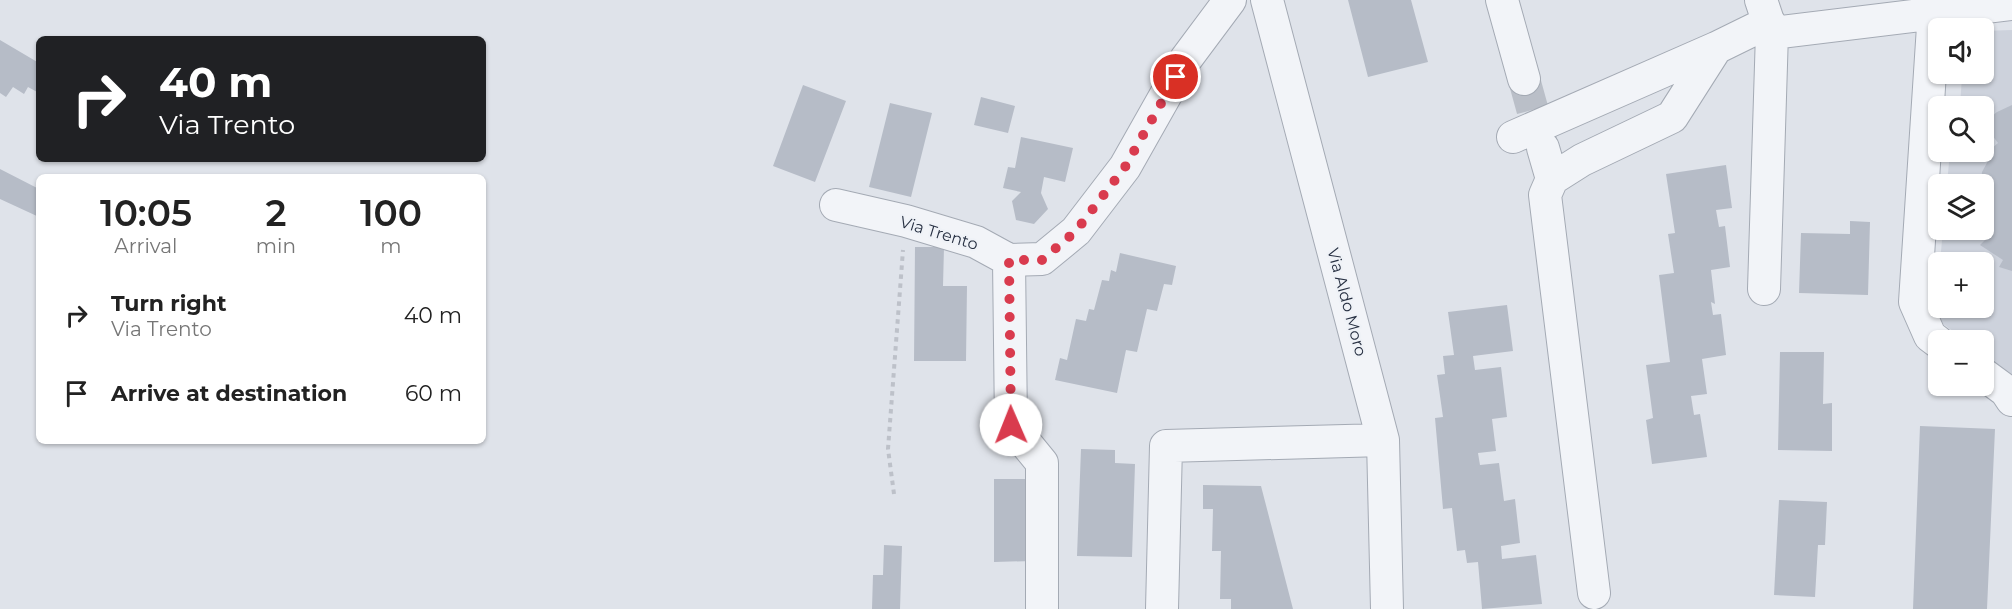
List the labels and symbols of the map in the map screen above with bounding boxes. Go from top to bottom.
pin [1150,51,1201,102]
street label: Via Trento [898,212,980,254]
street label: Via Aldo Moro [1323,246,1371,358]
position arrow [979,393,1043,457]

